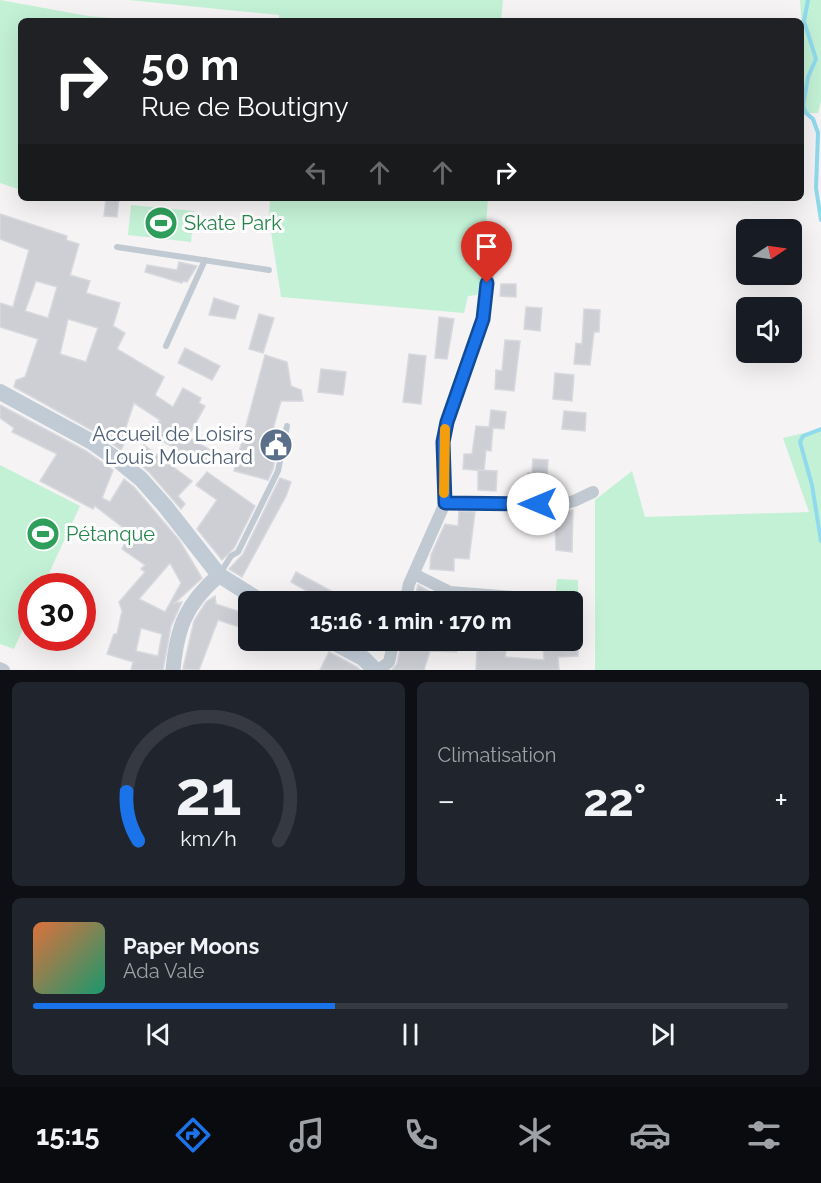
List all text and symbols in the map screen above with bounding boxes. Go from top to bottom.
text: 50 m [141,41,239,90]
icon: right [42,42,120,120]
text: Rue de Boutigny [141,91,349,122]
icon: left [300,156,333,189]
icon: ahead [363,156,396,189]
icon: ahead [426,156,459,189]
icon: right [489,156,522,189]
sports icon: Skate Park [143,205,179,241]
place label: Skate Park [184,211,282,235]
north arrow [736,219,802,285]
map controls [736,219,802,363]
pin [461,221,512,283]
icon: arrive [470,230,503,263]
button: sound [736,297,802,363]
place label: Accueil de Loisirs Louis Mouchard [92,422,253,469]
public building icon: Accueil de Loisirs Louis Mouchard [258,427,294,463]
position arrow [506,472,570,536]
sports icon: Pétanque [25,516,61,552]
place label: Pétanque [66,522,155,546]
speed limit sign: 30 [18,573,96,651]
text: 15:16 · 1 min · 170 m [310,608,511,634]
text: Climatisation [438,743,556,767]
text: 21 [175,756,241,830]
text: 22° [583,774,646,827]
text: − [438,781,455,820]
text: + [774,781,788,820]
text: km/h [180,826,237,851]
text: Paper Moons [123,933,259,959]
text: Ada Vale [123,959,205,983]
icon: previous [142,1018,175,1051]
icon: pause [394,1018,427,1051]
icon: next [646,1018,679,1051]
icon: directions [172,1114,214,1156]
icon: music [286,1114,328,1156]
icon: phone [400,1114,442,1156]
icon: climate [514,1114,556,1156]
icon: car [629,1114,671,1156]
icon: filters [743,1114,785,1156]
text: 15:15 [36,1120,99,1151]

